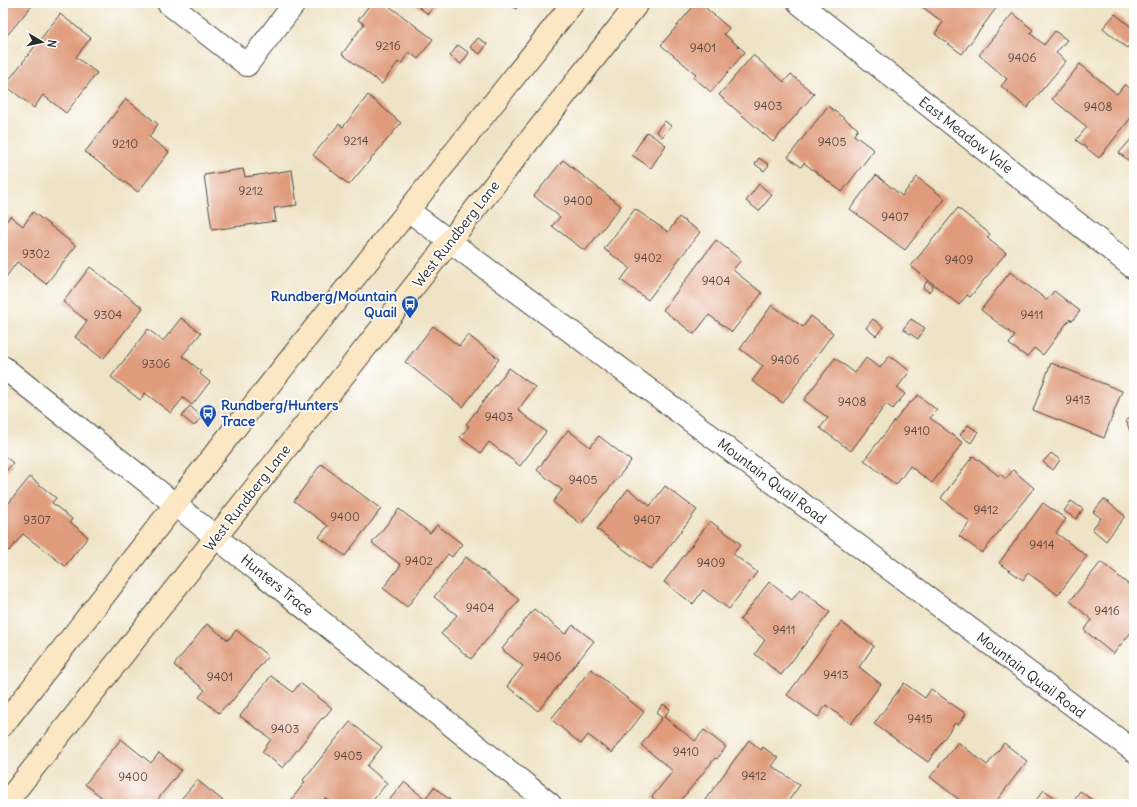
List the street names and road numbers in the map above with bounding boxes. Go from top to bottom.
street label: East Meadow Vale [915,93,1017,177]
street label: West Rundberg Lane [409,177,503,291]
street label: Mountain Quail Road [714,434,830,528]
street label: West Rundberg Lane [200,441,294,555]
street label: Hunters Trace [237,550,317,620]
street label: Mountain Quail Road [973,628,1089,722]

